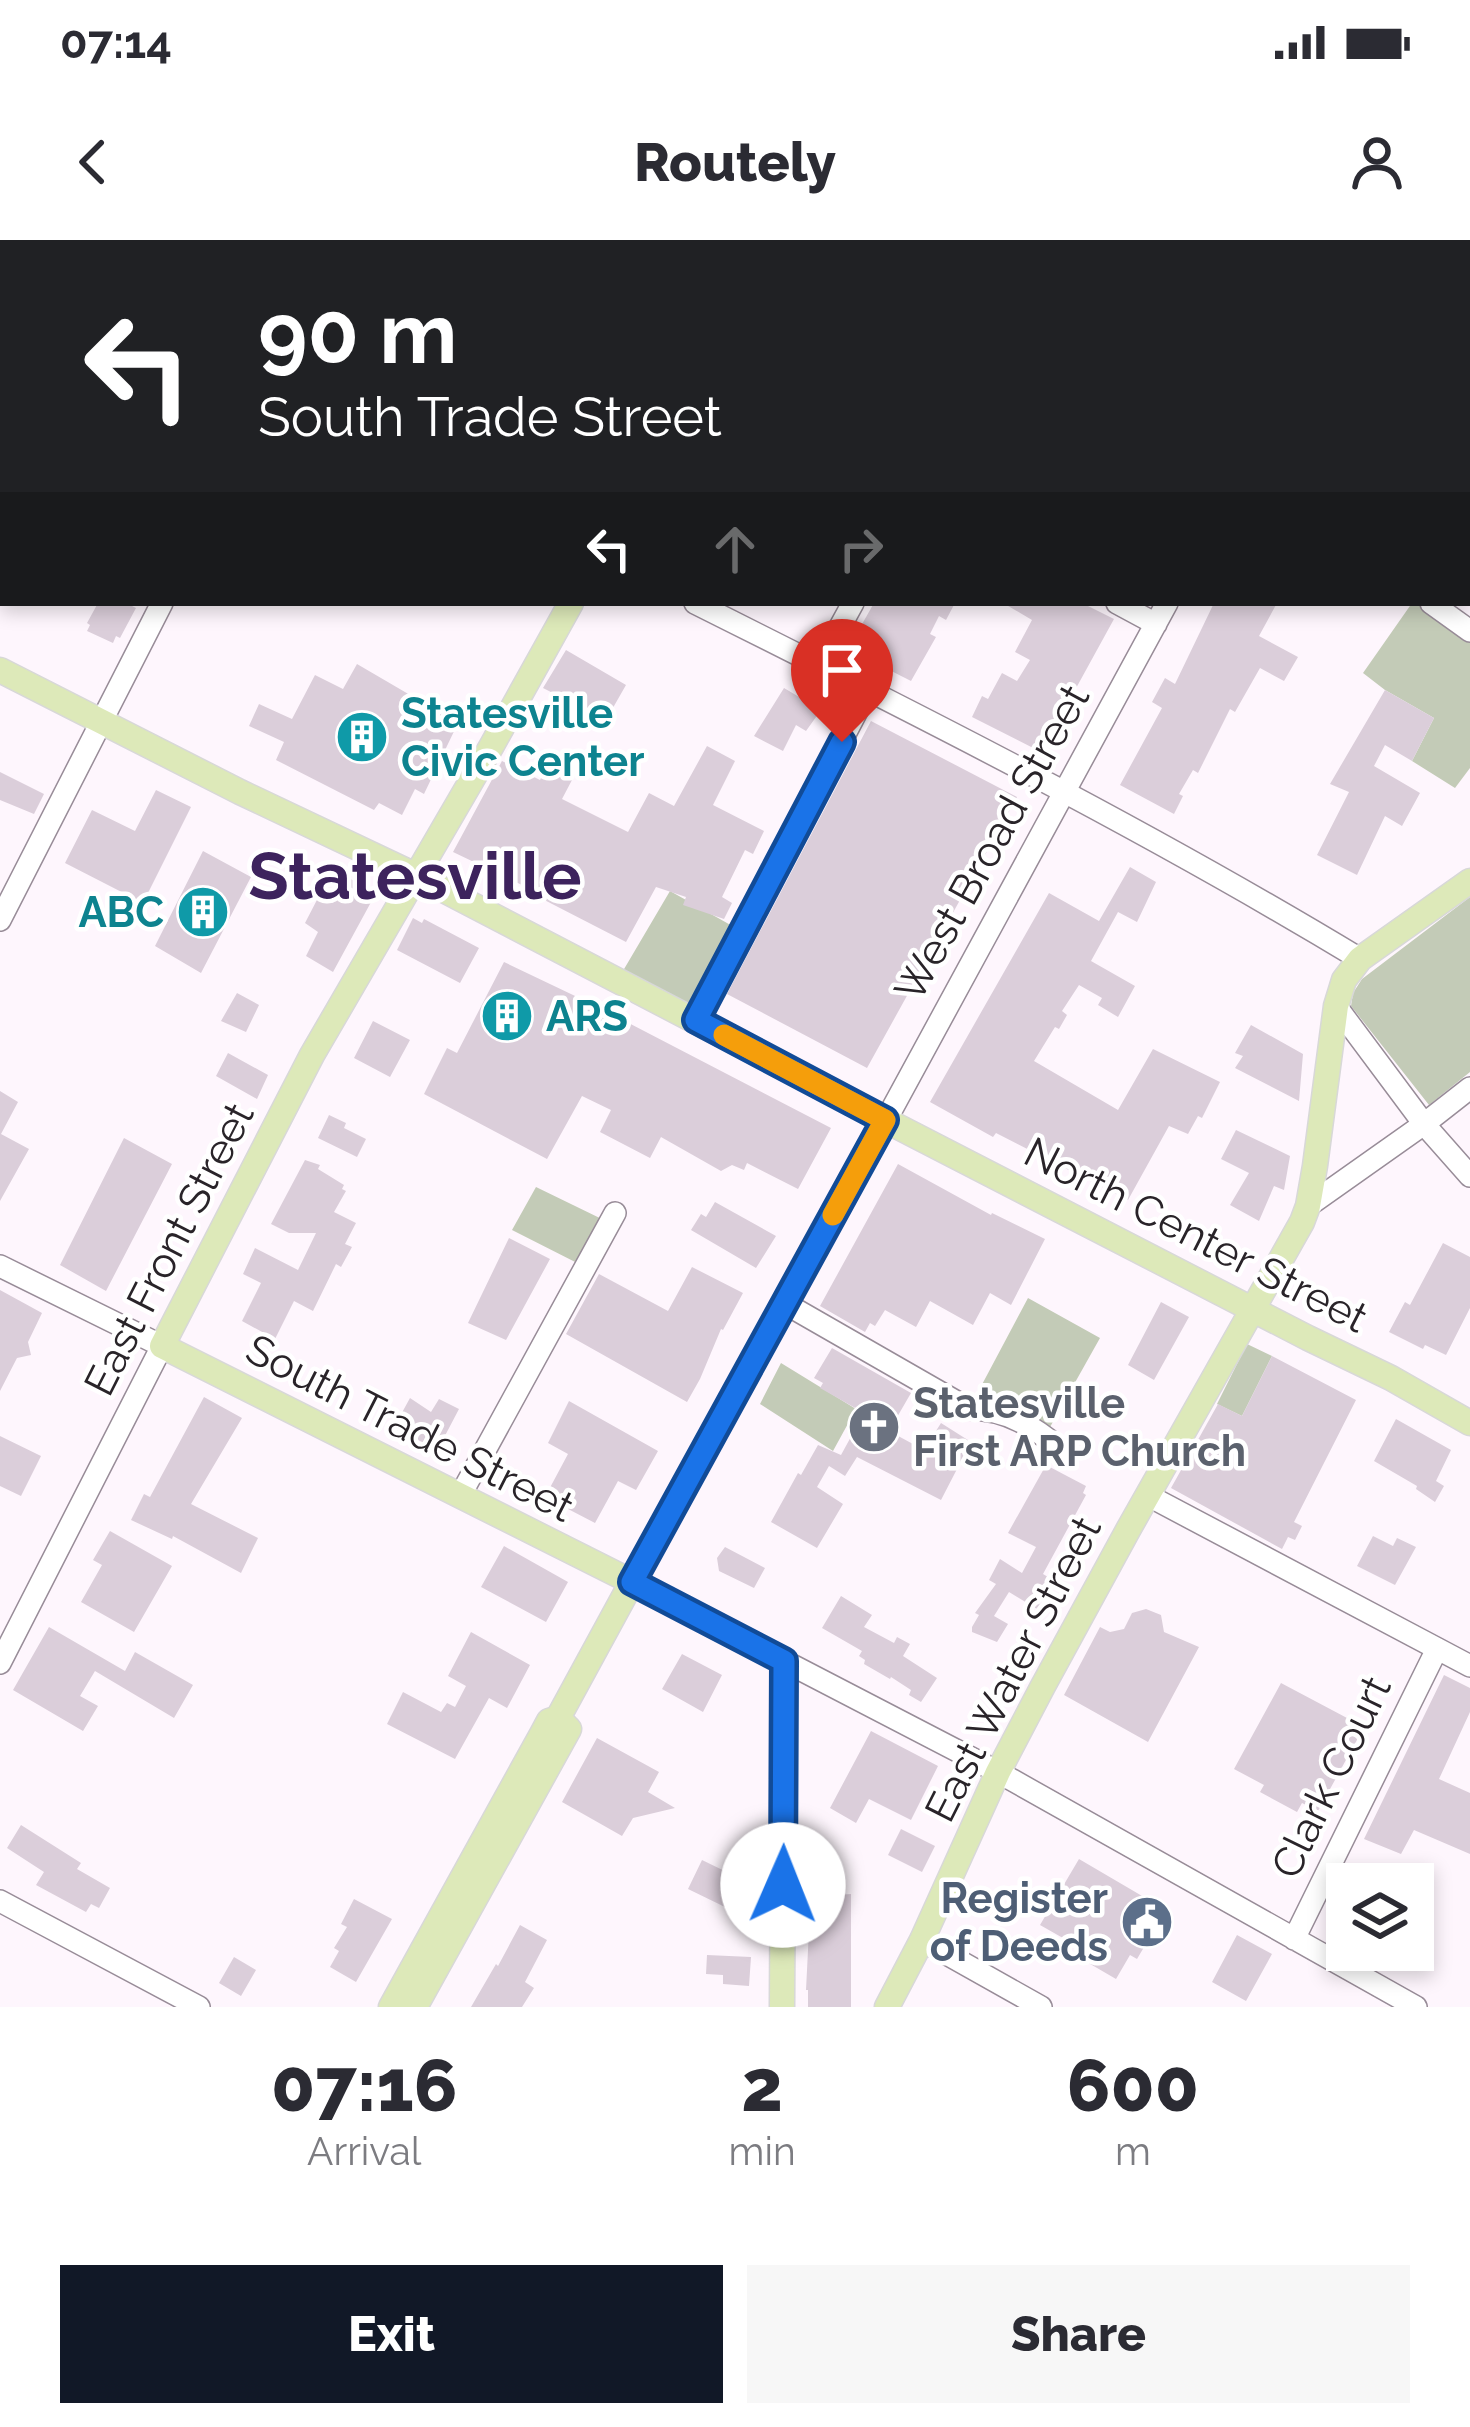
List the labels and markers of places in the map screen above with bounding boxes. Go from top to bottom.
pin [791,619,893,742]
place label: Statesville Civic Center [401,689,645,786]
building icon: Statesville Civic Center [334,709,390,765]
building icon: ABC [175,884,231,940]
place label: ABC [78,888,164,937]
building icon: ARS [479,988,535,1044]
place label: ARS [546,992,628,1041]
place label: Statesville First ARP Church [913,1379,1246,1476]
church icon: Statesville First ARP Church [846,1399,902,1455]
place label: Register of Deeds [930,1874,1108,1971]
public building icon: Register of Deeds [1119,1894,1175,1950]

